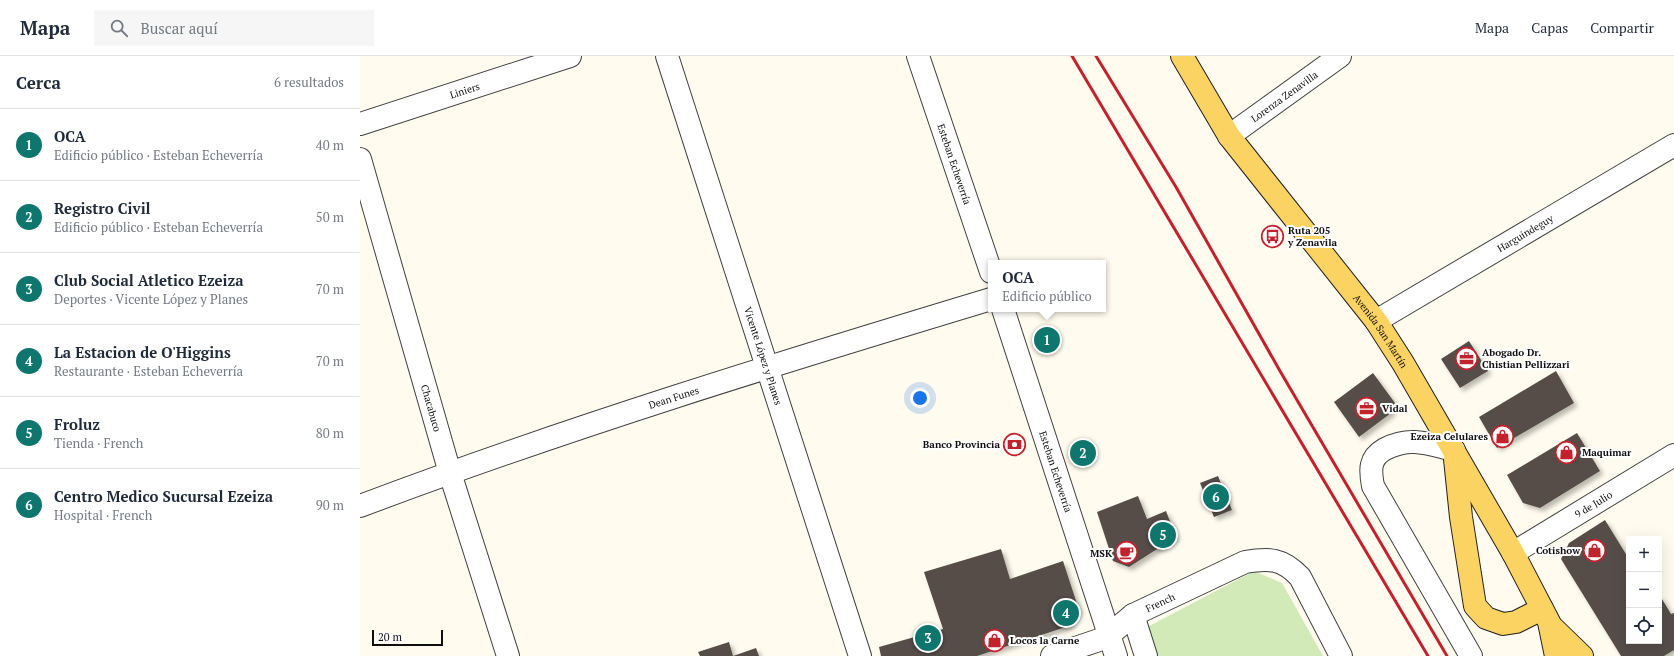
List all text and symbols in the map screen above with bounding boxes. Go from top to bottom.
search box [94,10,374,46]
text: Mapa [20,15,70,40]
icon: search [108,17,130,39]
text: Buscar aquí [140,18,218,38]
text: Mapa [1475,18,1509,37]
text: Capas [1531,18,1568,37]
text: Compartir [1590,18,1654,37]
street label: Lorenza Zenavilla [1248,68,1320,125]
text: Cerca [16,71,61,94]
text: 6 resultados [274,73,344,91]
street label: Liniers [448,80,481,102]
street label: Esteban Echeverría [934,122,974,206]
text: OCA [54,126,86,146]
text: 1 [25,136,33,154]
text: 40 m [316,136,344,154]
text: Edificio público · Esteban Echeverría [54,146,263,164]
text: Registro Civil [54,198,151,218]
text: 2 [25,208,33,226]
text: 50 m [316,208,344,226]
street label: Harguindeguy [1495,211,1556,255]
text: Edificio público · Esteban Echeverría [54,218,263,236]
bus stop icon: Ruta 205 y Zenavila [1259,223,1285,249]
place label: Ruta 205 y Zenavila [1287,224,1337,249]
popup [988,260,1106,312]
text: OCA [1002,267,1034,287]
text: Club Social Atletico Ezeiza [54,270,244,290]
text: 3 [25,280,33,298]
text: 70 m [316,280,344,298]
text: Edificio público [1002,287,1092,305]
text: Deportes · Vicente López y Planes [54,290,248,308]
street label: Avenida San Martín [1350,292,1411,371]
street label: Vicente López y Planes [741,305,785,407]
pin: 1 [1034,325,1060,355]
text: La Estacion de O'Higgins [54,342,231,362]
office icon: Abogado Dr. Chistian Pellizzari [1454,345,1480,371]
place label: Abogado Dr. Chistian Pellizzari [1482,346,1570,371]
text: 4 [25,352,33,370]
text: 70 m [316,352,344,370]
text: Restaurante · Esteban Echeverría [54,362,243,380]
street label: Chacabuco [418,383,444,434]
street label: Dean Funes [647,384,701,412]
your location [910,388,930,408]
office icon: Vidal [1353,395,1379,421]
place label: Vidal [1382,402,1408,415]
text: Froluz [54,414,100,434]
shop icon: Ezeiza Celulares [1490,423,1516,449]
text: 5 [25,424,33,442]
text: 80 m [316,424,344,442]
street label: Esteban Echeverría [1036,429,1075,514]
place label: Ezeiza Celulares [1411,430,1488,443]
bank icon: Banco Provincia [1002,431,1028,457]
text: Tienda · French [54,434,143,452]
place label: Banco Provincia [923,438,1000,451]
pin: 2 [1070,438,1096,468]
shop icon: Maquimar [1554,439,1580,465]
place label: Maquimar [1582,446,1632,459]
pin: 6 [1203,482,1229,512]
text: Centro Medico Sucursal Ezeiza [54,486,273,506]
street label: 9 de Julio [1572,488,1615,521]
text: 6 [25,496,33,514]
text: 90 m [316,496,344,514]
text: Hospital · French [54,506,152,524]
pin: 5 [1150,520,1176,550]
map controls [1626,536,1662,644]
button: + [1626,536,1662,572]
shop icon: Cotishow [1582,537,1608,563]
cafe icon: MSK [1114,540,1140,566]
place label: Cotishow [1536,544,1580,557]
place label: MSK [1090,547,1113,560]
button: − [1626,572,1662,608]
street label: French [1144,590,1177,615]
pin: 4 [1053,598,1079,628]
button: locate [1626,608,1662,644]
pin: 3 [915,623,941,653]
shop icon: Locos la Carne [982,627,1008,653]
scale bar [372,628,443,647]
text: 20 m [378,630,402,644]
place label: Locos la Carne [1010,634,1080,647]

